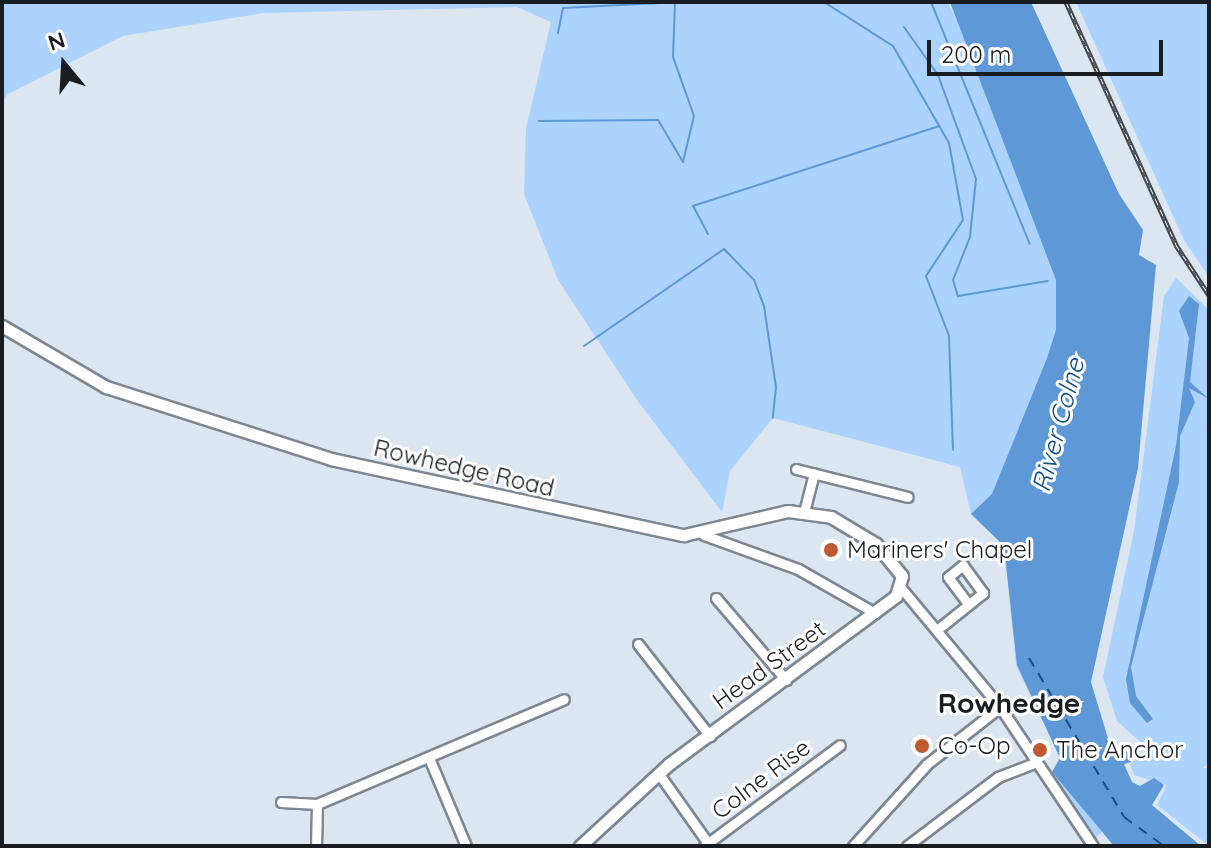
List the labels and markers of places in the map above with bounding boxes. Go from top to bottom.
place label: Mariners' Chapel [847,536,1032,564]
marker: Mariners' Chapel [822,541,840,559]
place label: Co-Op [938,732,1010,760]
place label: The Anchor [1056,736,1183,764]
marker: Co-Op [913,737,931,755]
marker: The Anchor [1031,741,1049,759]

